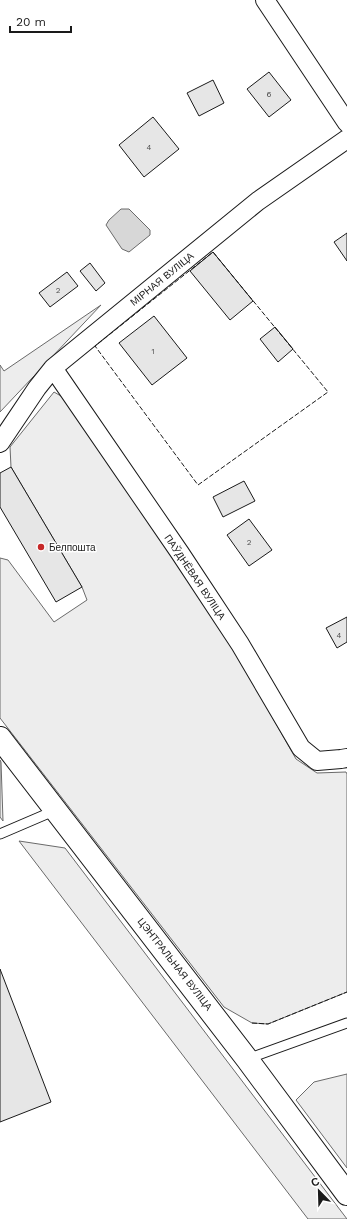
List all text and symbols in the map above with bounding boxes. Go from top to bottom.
scale bar [10,8,71,34]
text: 20 m [16,15,46,29]
house number: 6 [267,90,272,99]
house number: 4 [147,143,152,152]
street label: МІРНАЯ ВУЛІЦА [128,250,196,308]
house number: 2 [56,286,61,295]
house number: 1 [151,347,155,356]
street label: ПАЎДНЁВАЯ ВУЛІЦА [162,532,229,622]
house number: 2 [247,538,252,547]
marker: Белпошта [36,542,46,552]
place label: Белпошта [49,542,96,553]
house number: 4 [337,631,342,640]
street label: ЦЭНТРАЛЬНАЯ ВУЛІЦА [136,916,215,1013]
north arrow [299,1171,339,1211]
text: С [309,1175,322,1190]

